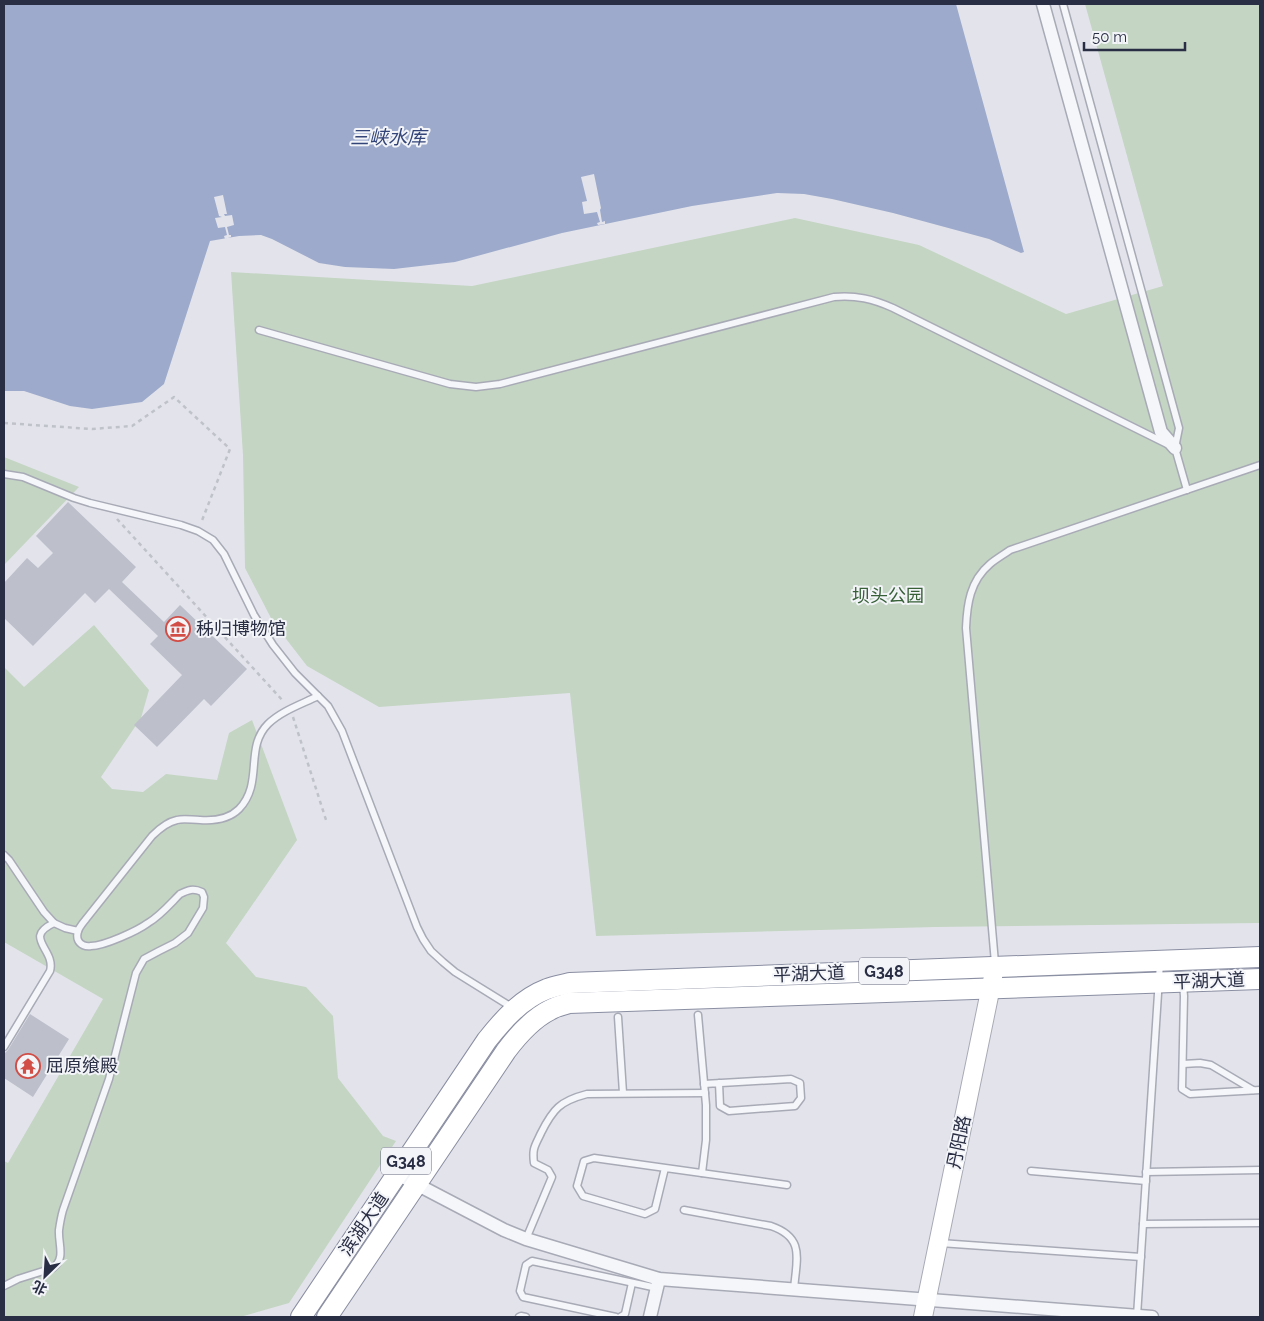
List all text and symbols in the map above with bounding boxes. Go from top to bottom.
scale bar [1084,20,1185,52]
text: 50 m [1092,28,1127,46]
water label: 三峡水库 [350,126,429,148]
park label: 坝头公园 [852,585,924,606]
museum icon: 秭归博物馆 [165,616,191,642]
place label: 秭归博物馆 [196,618,286,639]
road number: G348 [859,958,909,984]
street label: 平湖大道 [773,962,845,985]
street label: 平湖大道 [1173,969,1245,992]
temple icon: 屈原飨殿 [15,1053,41,1079]
place label: 屈原飨殿 [46,1055,118,1076]
street label: 丹阳路 [943,1113,974,1170]
road number: G348 [381,1148,431,1174]
street label: 滨湖大道 [335,1188,392,1259]
north arrow [20,1251,70,1301]
text: 北 [30,1278,49,1298]

